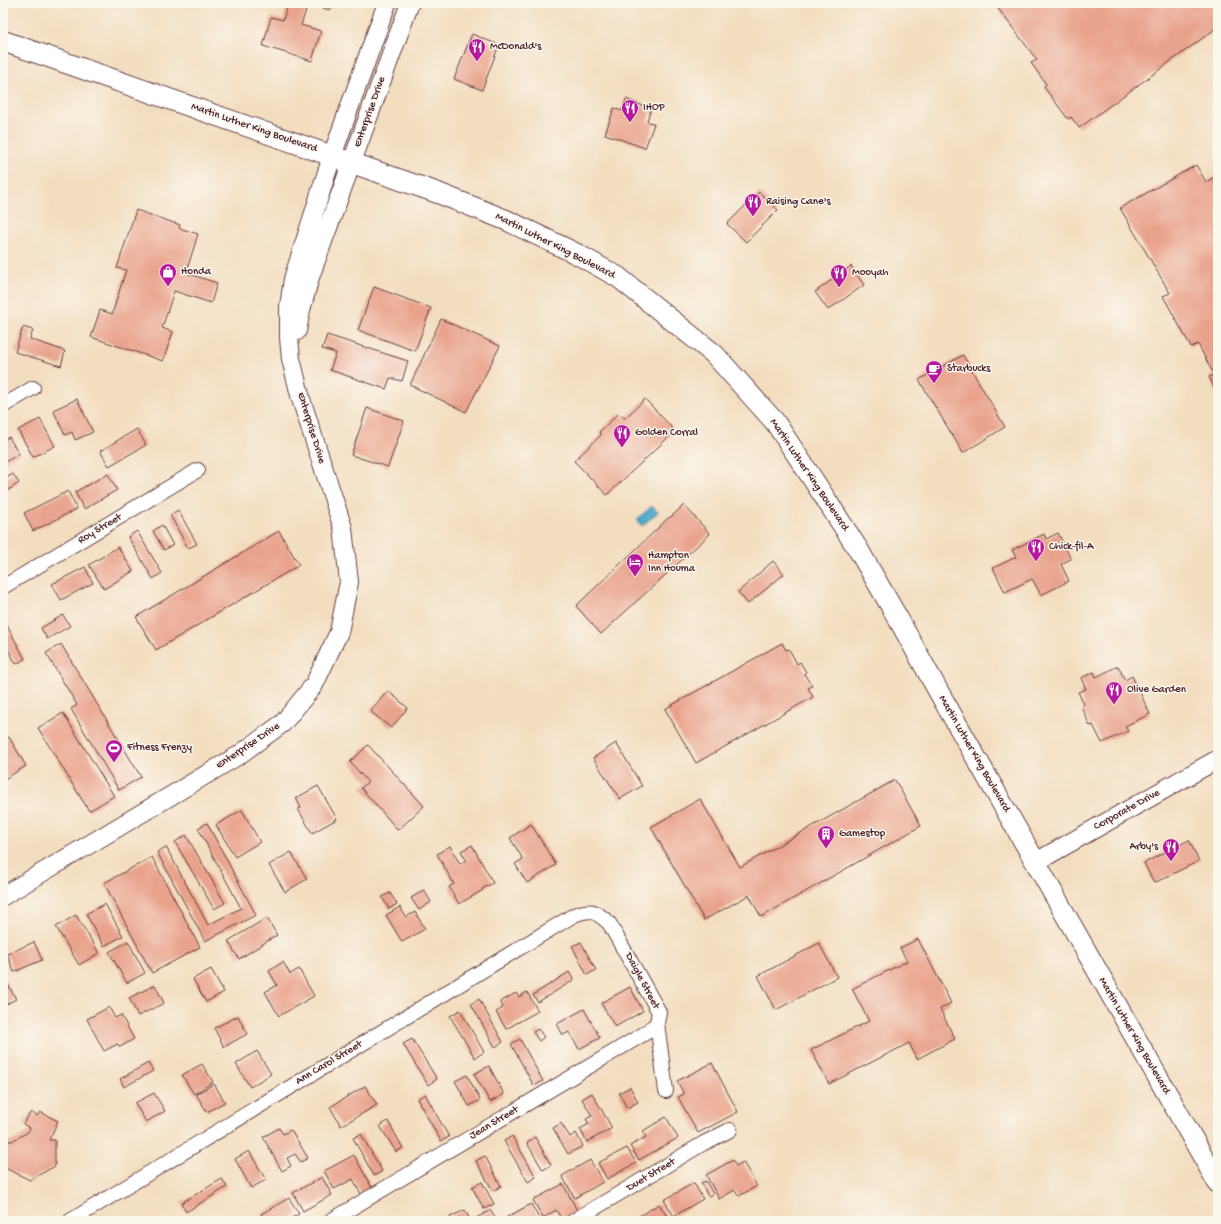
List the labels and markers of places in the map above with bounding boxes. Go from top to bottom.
restaurant icon: McDonald's [467,37,487,62]
place label: McDonald's [490,41,542,53]
restaurant icon: IHOP [620,98,640,123]
place label: IHOP [643,102,666,114]
restaurant icon: Raising Cane's [743,192,763,217]
place label: Raising Cane's [766,196,832,208]
shop icon: Honda [158,262,178,287]
restaurant icon: Mooyah [829,263,849,288]
place label: Honda [181,266,212,278]
place label: Mooyah [852,267,889,279]
cafe icon: Starbucks [924,359,944,384]
place label: Starbucks [947,363,991,375]
restaurant icon: Golden Corral [612,423,632,448]
place label: Golden Corral [635,427,699,439]
restaurant icon: Chick-fil-A [1026,537,1046,562]
place label: Chick-fil-A [1049,540,1094,553]
place label: Hampton Inn Houma [648,550,696,575]
hotel icon: Hampton Inn Houma [625,552,645,577]
restaurant icon: Olive Garden [1104,680,1124,705]
place label: Olive Garden [1127,684,1187,696]
sports icon: Fitness Frenzy [104,738,124,763]
place label: Fitness Frenzy [126,742,192,754]
building icon: Gamestop [816,824,836,849]
place label: Gamestop [839,828,886,840]
restaurant icon: Arby's [1161,837,1181,862]
place label: Arby's [1130,841,1159,853]

